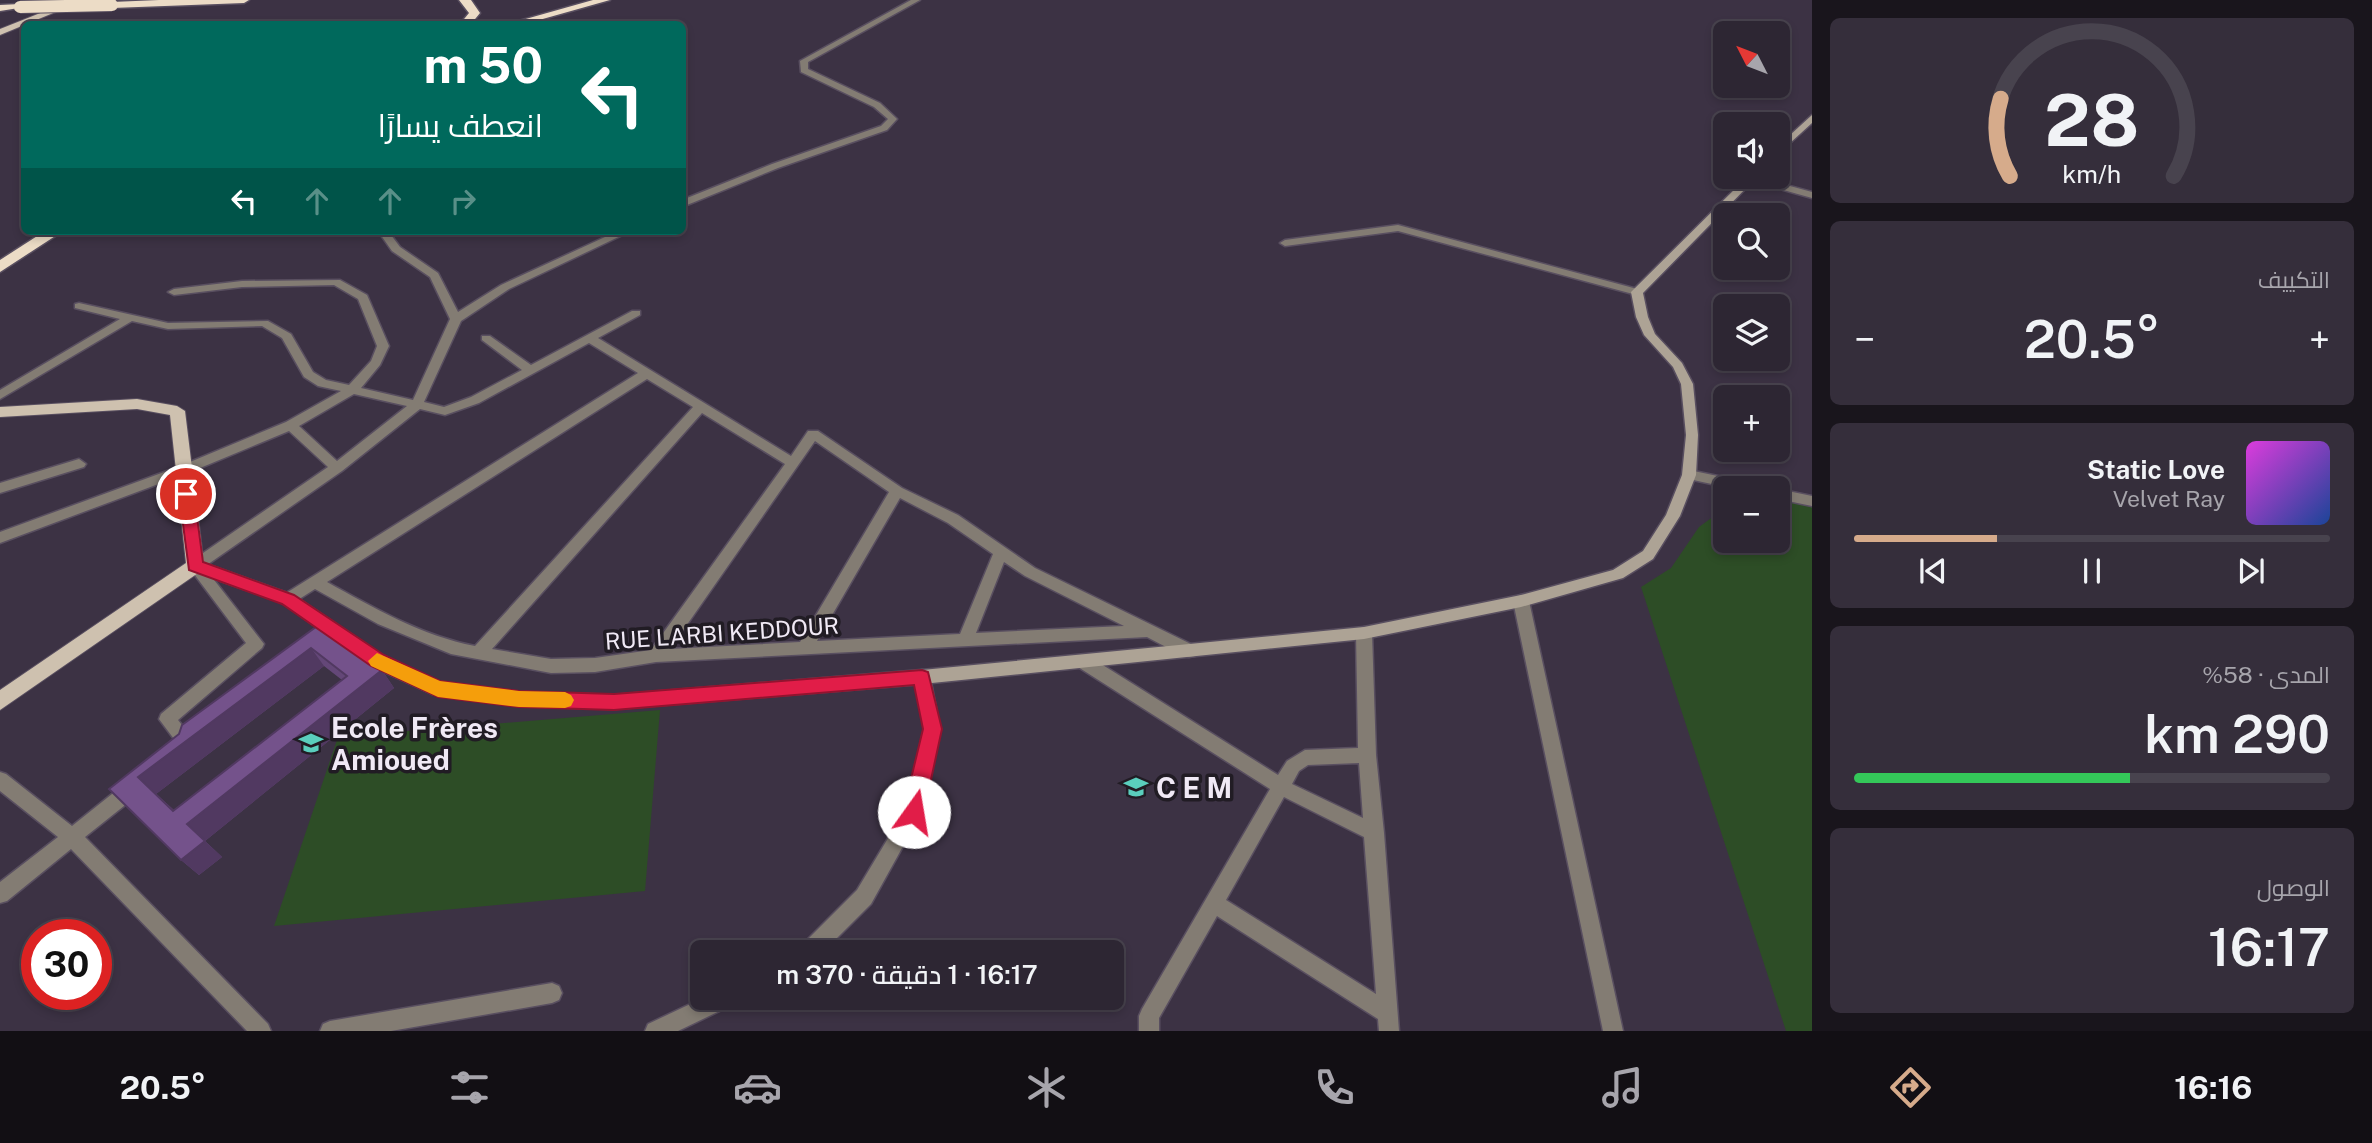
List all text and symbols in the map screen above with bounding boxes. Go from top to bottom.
north arrow [1713,21,1790,98]
map controls [1713,21,1790,553]
text: 50 m [423,36,543,94]
icon: left [567,49,658,140]
text: 28 [2044,78,2140,163]
text: انعطف يسارًا [377,107,543,144]
button: sound [1713,112,1790,189]
text: km/h [2063,159,2121,189]
icon: left [225,182,263,220]
icon: ahead [298,182,336,220]
icon: ahead [371,182,409,220]
icon: right [444,182,482,220]
button: search [1713,203,1790,280]
text: التكييف [2258,266,2330,293]
button: layers [1713,294,1790,371]
text: 20.5° [2024,309,2160,370]
text: − [1854,317,1875,362]
text: + [2309,317,2330,362]
button: + [1713,385,1790,462]
text: Static Love [2087,454,2225,485]
pin [156,464,216,524]
icon: arrive [167,475,205,513]
button: − [1713,476,1790,553]
text: Velvet Ray [2113,485,2225,512]
icon: previous [1914,552,1952,590]
icon: pause [2073,552,2111,590]
icon: next [2232,552,2270,590]
street label: RUE LARBI KEDDOUR [604,611,840,655]
text: المدى · 58% [2202,661,2330,688]
text: 290 km [2144,704,2330,765]
place label: Ecole Frères Amioued [331,711,498,776]
school or university icon: Ecole Frères Amioued [297,729,325,757]
place label: C E M [1156,771,1232,804]
school or university icon: C E M [1122,773,1150,801]
position arrow [877,775,951,849]
text: الوصول [2257,874,2330,901]
text: 16:17 [2208,917,2330,978]
speed limit sign: 30 [21,919,112,1010]
text: 16:17 · 1 دقيقة · 370 m [776,959,1038,990]
icon: filters [445,1063,494,1112]
icon: car [733,1063,782,1112]
icon: climate [1022,1063,1071,1112]
icon: phone [1310,1063,1359,1112]
icon: music [1598,1063,1647,1112]
icon: directions [1886,1063,1935,1112]
text: 20.5° [120,1069,206,1106]
text: 16:16 [2174,1069,2252,1106]

